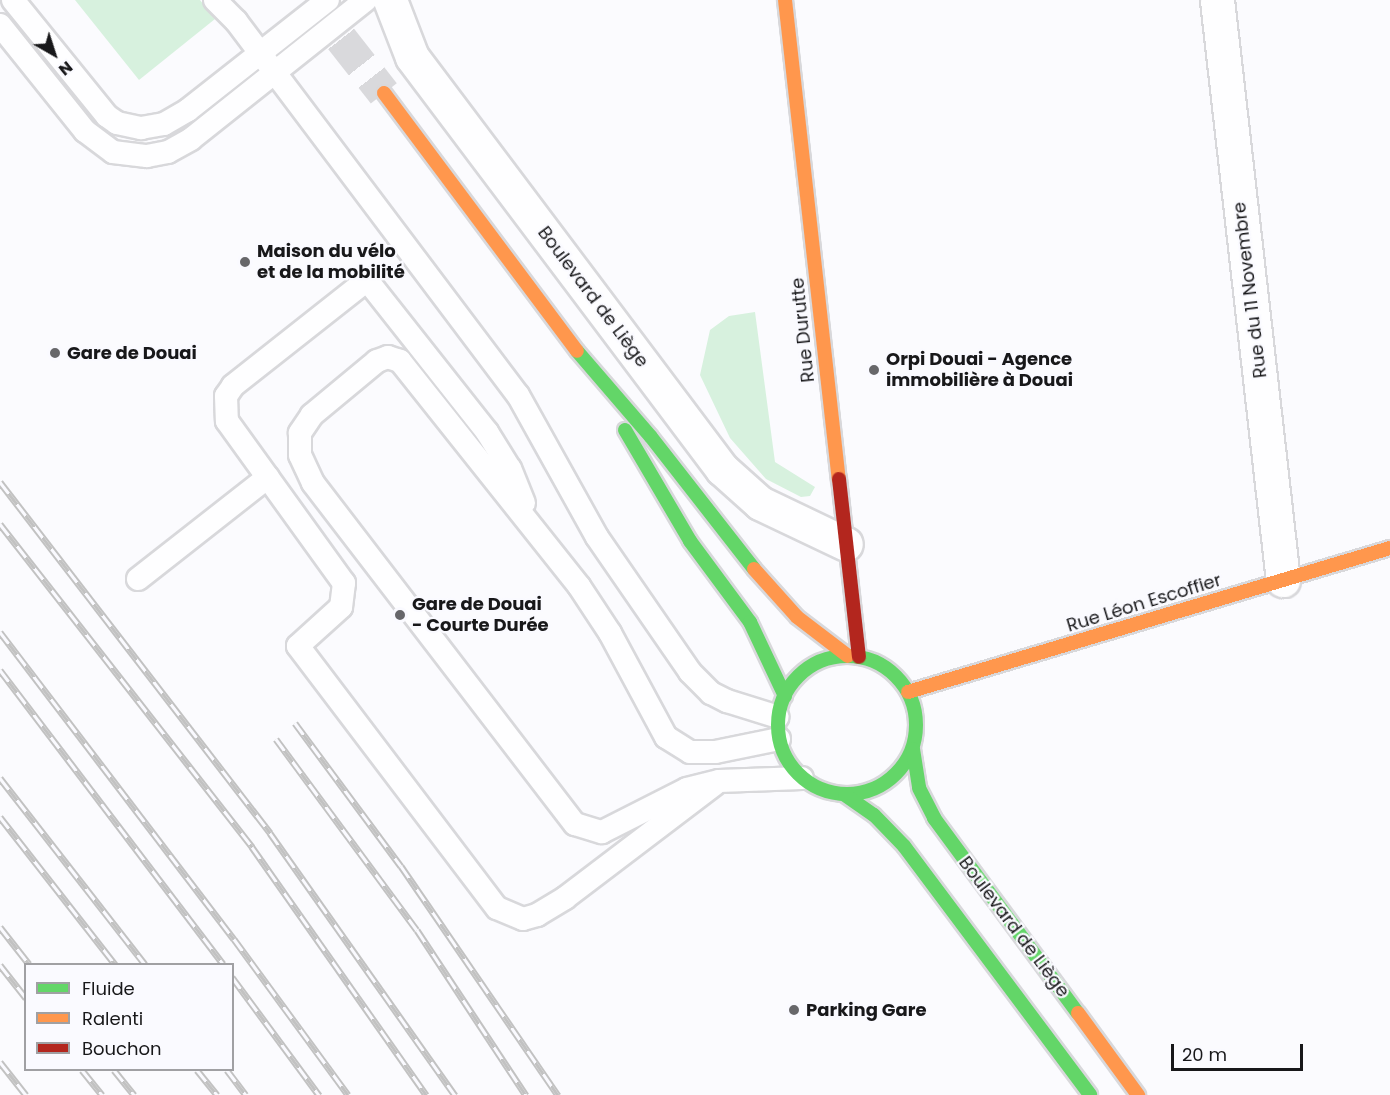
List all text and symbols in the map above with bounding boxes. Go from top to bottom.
north arrow [24,24,84,84]
text: N [54,56,78,81]
street label: Rue du 11 Novembre [1228,201,1272,379]
street label: Boulevard de Liège [533,222,653,372]
place label: Maison du vélo et de la mobilité [257,241,405,284]
marker: Maison du vélo et de la mobilité [238,255,252,269]
street label: Rue Durutte [787,277,819,383]
place label: Gare de Douai [67,342,197,364]
marker: Gare de Douai [48,346,62,360]
place label: Orpi Douai - Agence immobilière à Douai [886,349,1073,392]
marker: Orpi Douai - Agence immobilière à Douai [867,363,881,377]
street label: Rue Léon Escoffier [1064,569,1224,637]
place label: Gare de Douai - Courte Durée [412,594,549,636]
marker: Gare de Douai - Courte Durée [393,608,407,622]
street label: Boulevard de Liège [954,852,1074,1002]
legend [24,963,234,1071]
text: Fluide [82,976,135,1001]
place label: Parking Gare [806,999,926,1021]
marker: Parking Gare [787,1003,801,1017]
text: Ralenti [82,1006,143,1031]
scale bar [1174,1032,1306,1070]
text: Bouchon [82,1036,162,1061]
text: 20 m [1182,1042,1227,1067]

